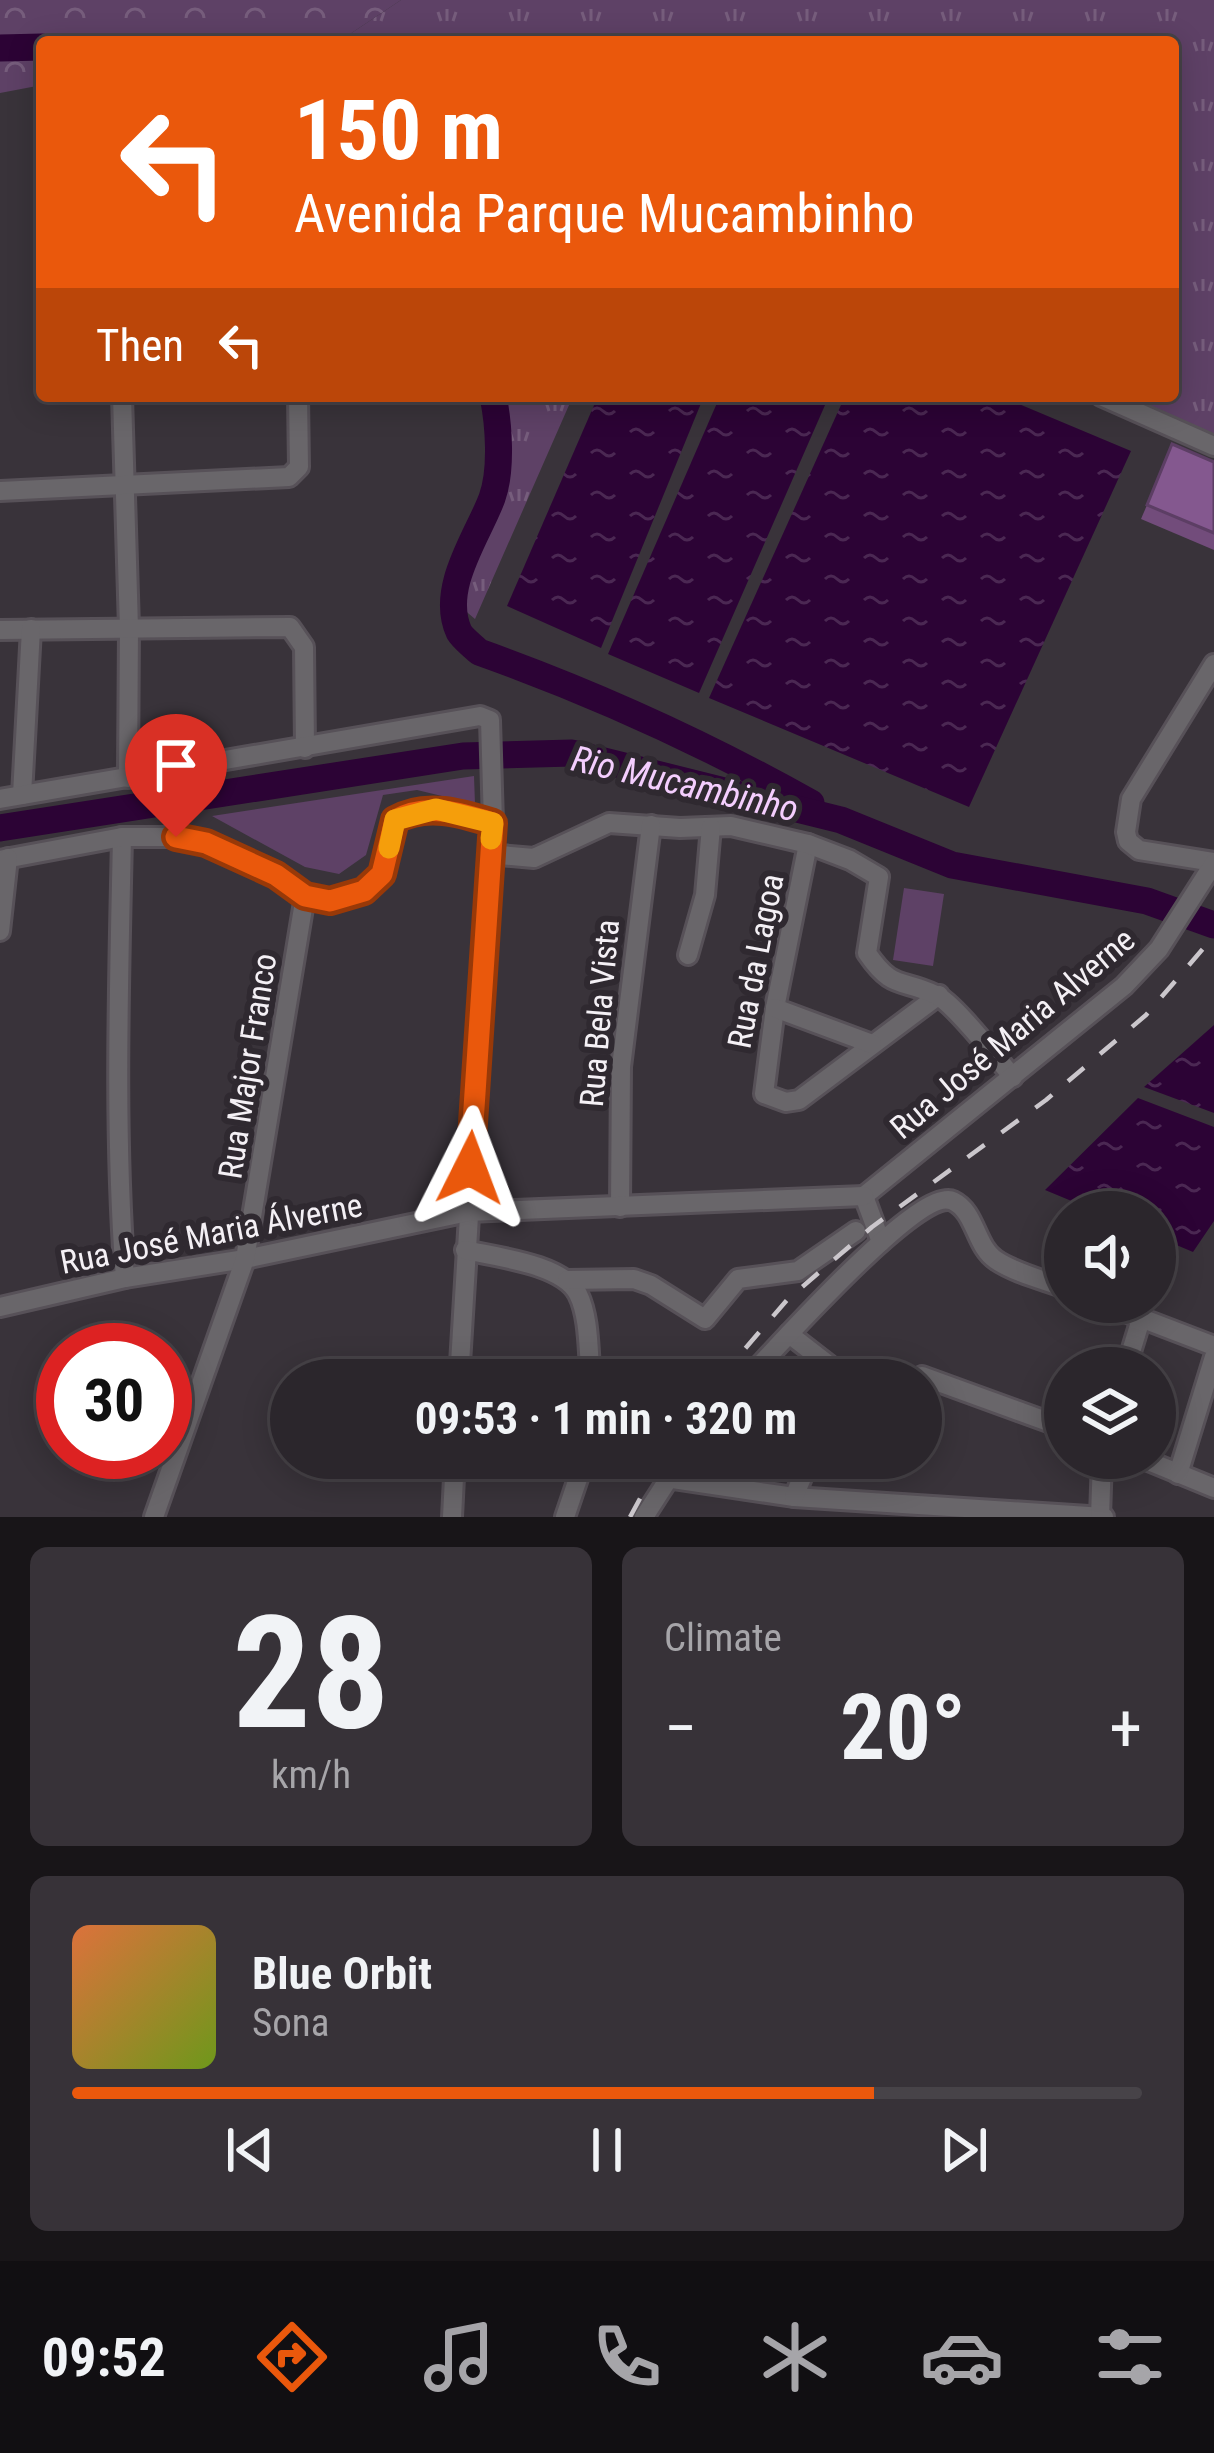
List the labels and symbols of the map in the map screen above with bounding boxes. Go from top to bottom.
pin [125,714,227,837]
water label: Rio Mucambinho [567,738,802,830]
street label: Rua da Lagoa [719,871,791,1052]
street label: Rua Bela Vista [572,918,627,1108]
street label: Rua José Maria Alverne [882,920,1142,1147]
street label: Rua Major Franco [210,951,285,1182]
position arrow [407,1105,533,1231]
street label: Rua José Maria Álverne [57,1185,365,1282]
speed limit sign: 30 [36,1323,192,1479]

